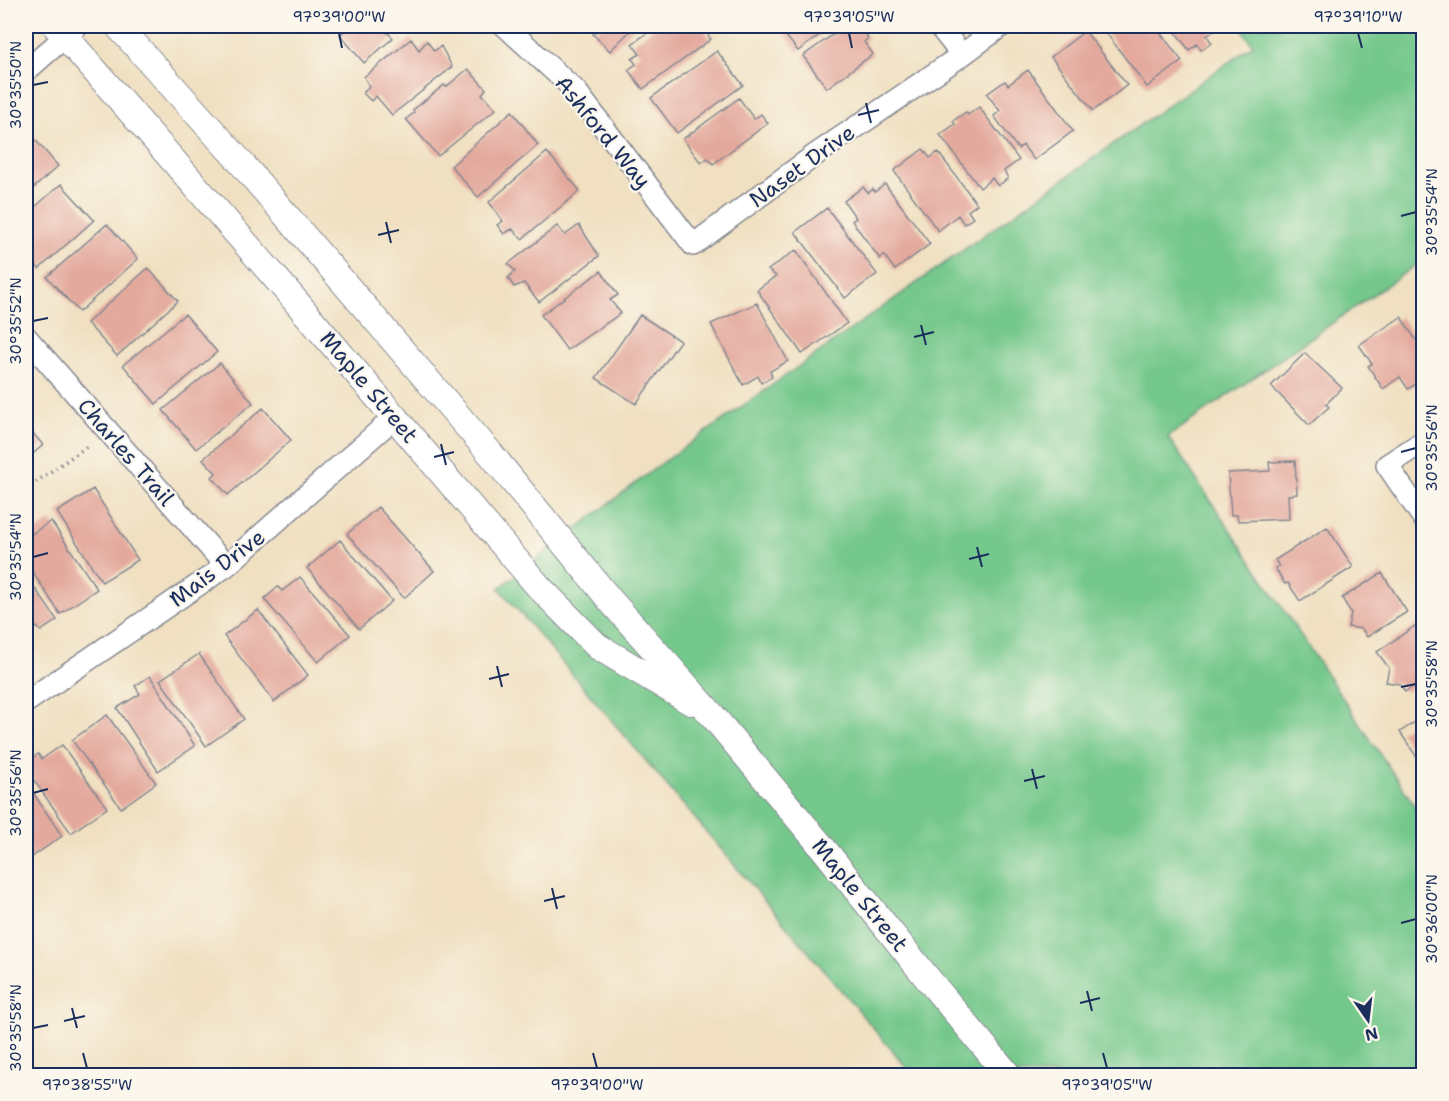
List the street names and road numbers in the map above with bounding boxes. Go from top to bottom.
street label: Ashford Way [549,69,657,195]
street label: Naset Drive [743,118,861,214]
street label: Maple Street [313,325,425,449]
street label: Charles Trail [71,392,181,512]
street label: Mais Drive [163,522,271,614]
street label: Maple Street [805,832,915,958]

